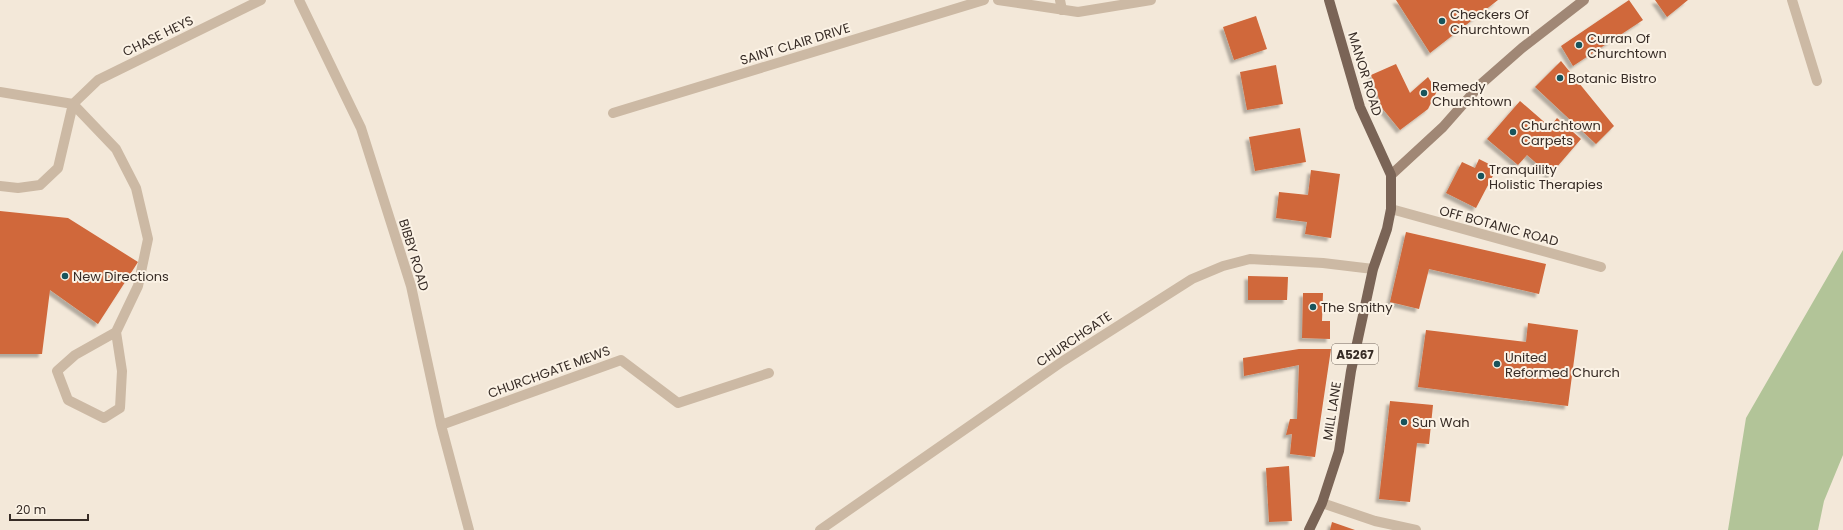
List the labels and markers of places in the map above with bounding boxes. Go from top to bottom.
place label: Checkers Of Churchtown [1450,5,1530,39]
marker: Checkers Of Churchtown [1437,16,1447,26]
place label: Curran Of Churchtown [1587,29,1667,63]
marker: Curran Of Churchtown [1574,40,1584,50]
place label: Botanic Bistro [1568,69,1657,88]
marker: Botanic Bistro [1555,73,1565,83]
place label: Remedy Churchtown [1432,77,1512,111]
marker: Remedy Churchtown [1419,88,1429,98]
place label: Churchtown Carpets [1521,116,1601,150]
marker: Churchtown Carpets [1508,127,1518,137]
place label: Tranquility Holistic Therapies [1489,160,1603,194]
marker: Tranquility Holistic Therapies [1476,171,1486,181]
place label: New Directions [73,267,169,286]
marker: New Directions [60,271,70,281]
place label: The Smithy [1321,298,1393,317]
marker: The Smithy [1308,302,1318,312]
place label: United Reformed Church [1505,348,1620,382]
marker: United Reformed Church [1492,359,1502,369]
place label: Sun Wah [1412,413,1470,432]
marker: Sun Wah [1399,417,1409,427]

